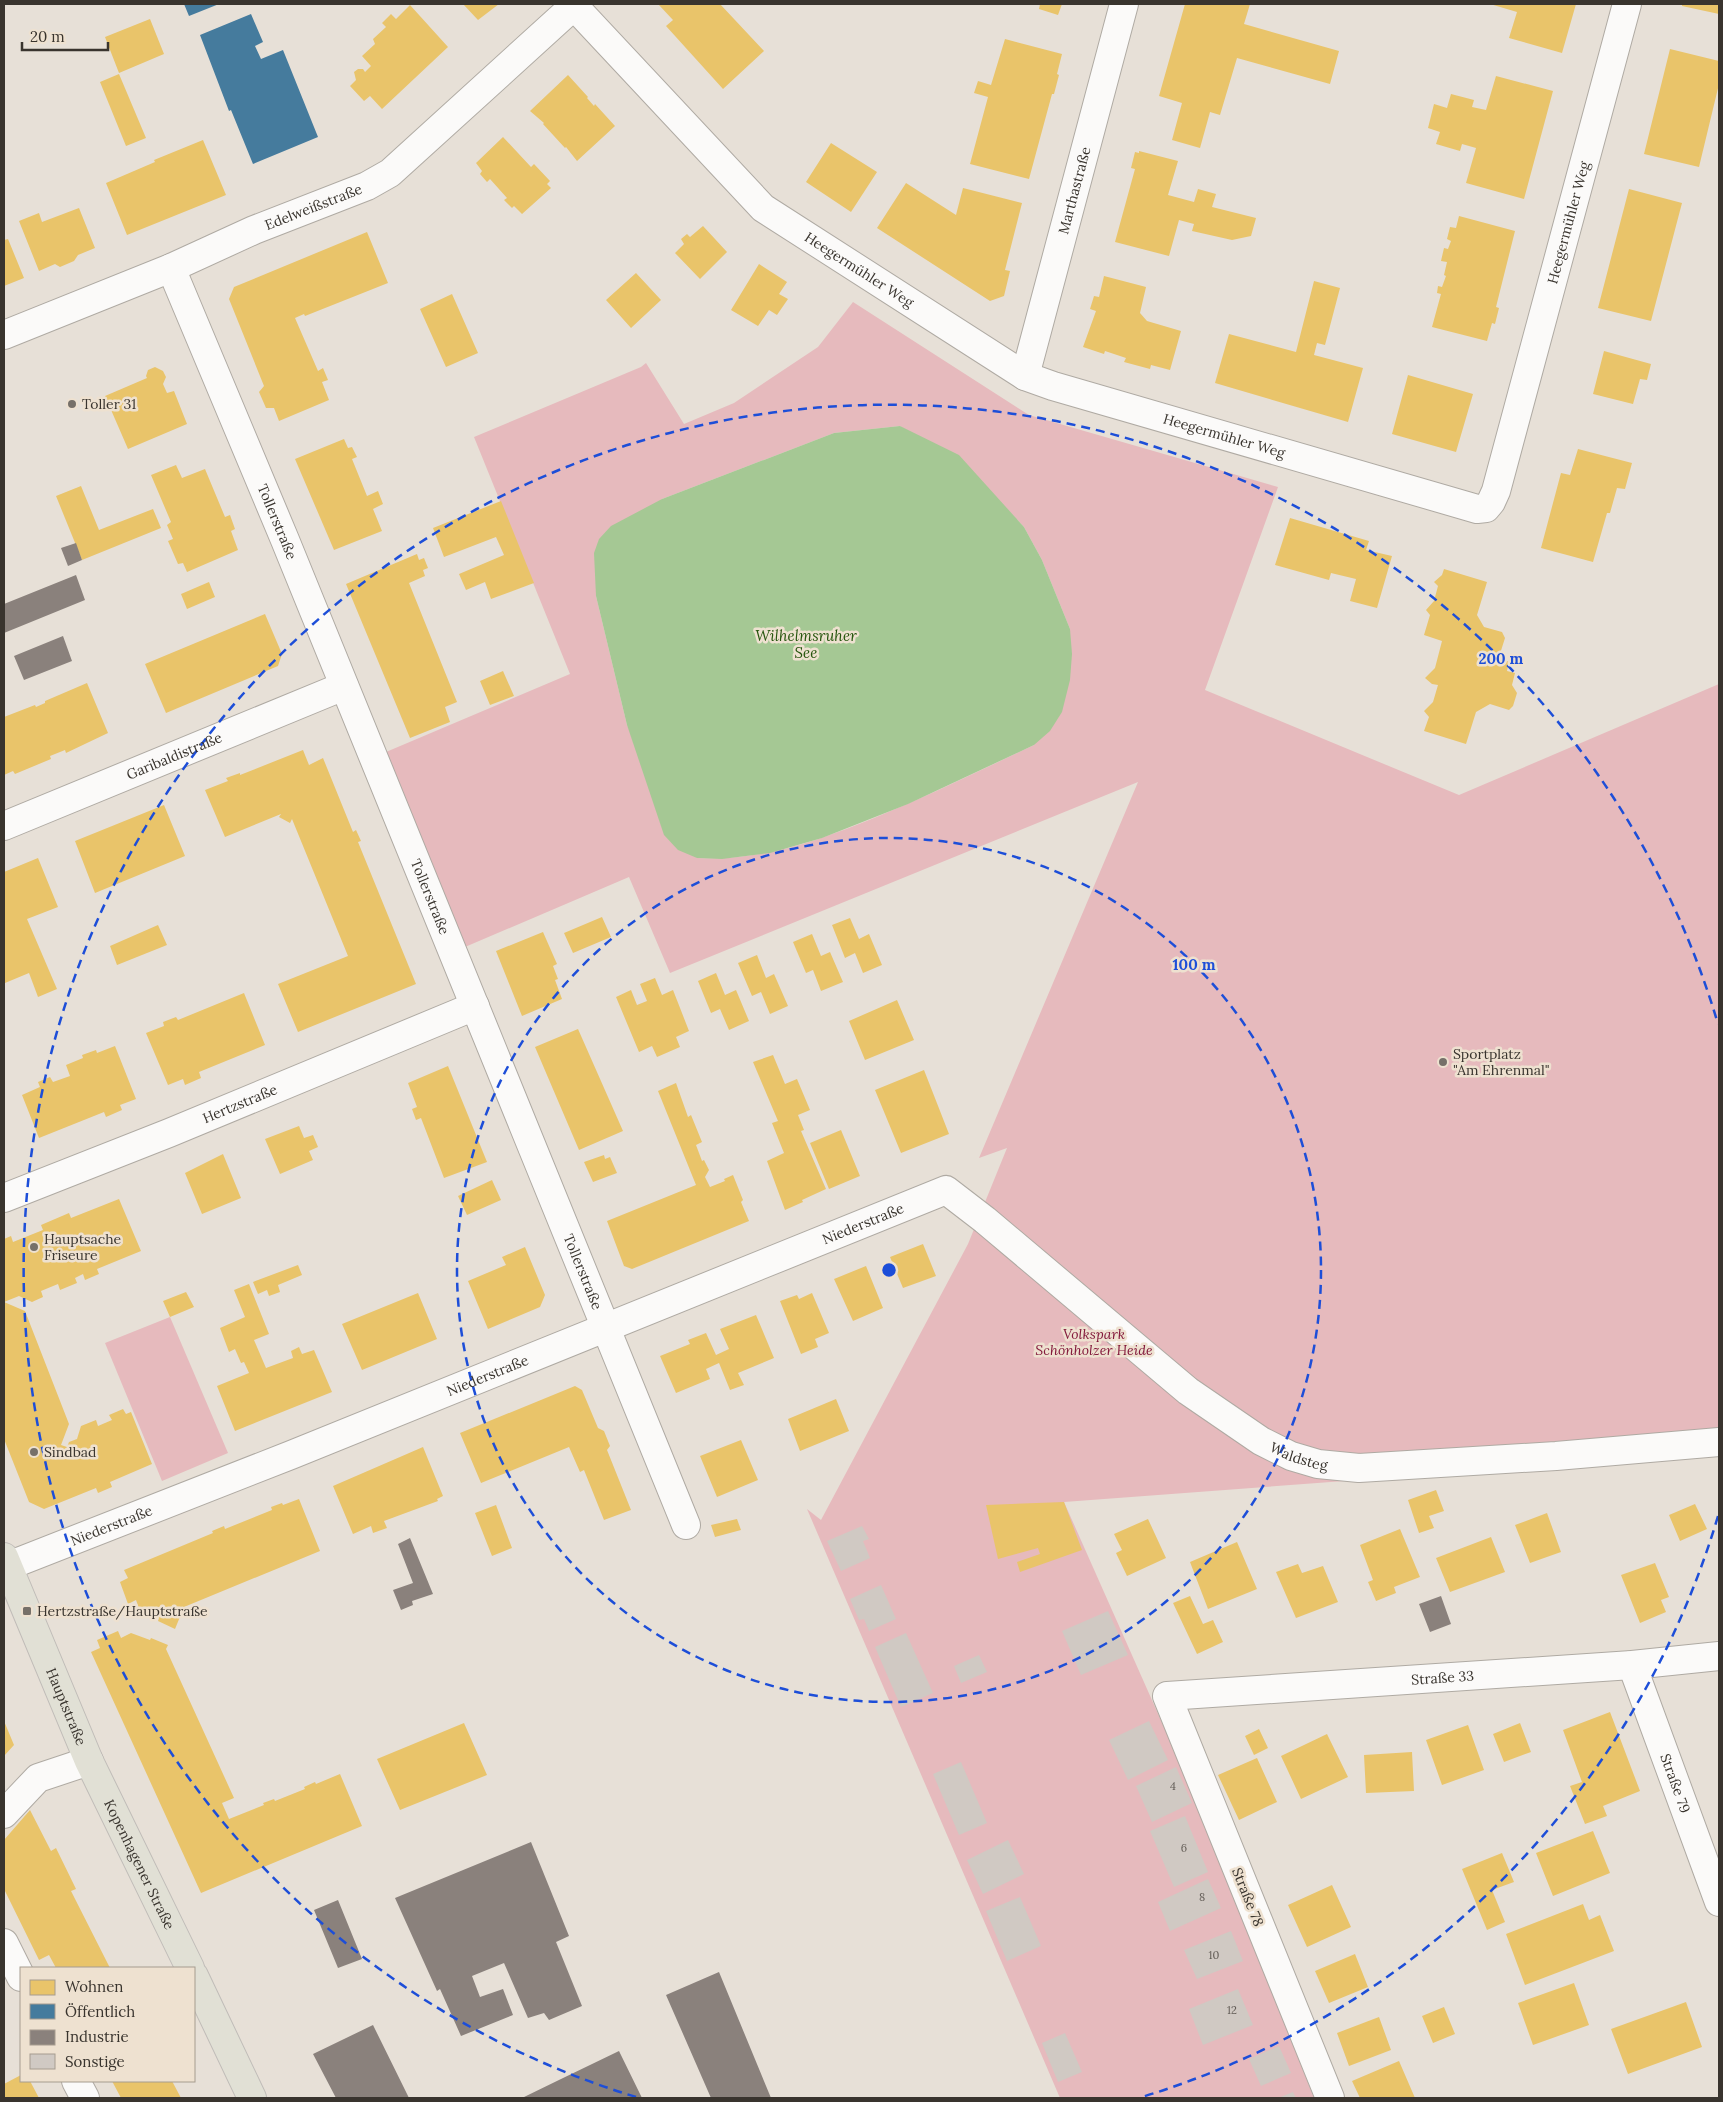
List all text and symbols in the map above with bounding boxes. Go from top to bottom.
scale bar [22,20,109,52]
text: 20 m [30,27,65,46]
street label: Marthastraße [1054,144,1095,236]
street label: Heegermühler Weg [1543,159,1593,286]
street label: Edelweißstraße [262,180,365,234]
street label: Heegermühler Weg [801,228,917,312]
place label: Toller 31 [82,395,136,413]
marker: Toller 31 [66,398,78,410]
street label: Heegermühler Weg [1161,409,1288,462]
street label: Tollerstraße [254,481,301,562]
water label: Wilhelmsruher See [755,626,857,662]
text: 200 m [1479,649,1524,668]
street label: Garibaldistraße [124,728,225,784]
street label: Tollerstraße [407,856,454,937]
text: 100 m [1173,955,1216,974]
place label: Sportplatz "Am Ehrenmal" [1453,1045,1550,1079]
marker: Sportplatz "Am Ehrenmal" [1437,1056,1449,1068]
street label: Hertzstraße [200,1080,280,1127]
street label: Niederstraße [820,1199,907,1248]
place label: Hauptsache Friseure [44,1230,122,1264]
street label: Tollerstraße [559,1231,606,1313]
marker: Hauptsache Friseure [28,1241,40,1253]
centre of rings [880,1261,898,1279]
park label: Volkspark Schönholzer Heide [1035,1325,1153,1359]
street label: Niederstraße [444,1351,531,1400]
street label: Waldsteg [1267,1438,1329,1474]
place label: Sindbad [44,1443,96,1461]
marker: Sindbad [28,1446,40,1458]
street label: Niederstraße [68,1501,155,1550]
place label: Hertzstraße/Hauptstraße [37,1602,208,1620]
marker: Hertzstraße/Hauptstraße [21,1605,33,1617]
street label: Hauptstraße [42,1665,91,1748]
street label: Straße 33 [1411,1667,1475,1689]
street label: Straße 79 [1656,1751,1695,1815]
house number: 4 [1170,1779,1176,1793]
street label: Kopenhagener Straße [100,1796,179,1933]
house number: 6 [1181,1841,1187,1855]
street label: Straße 78 [1228,1865,1268,1929]
house number: 8 [1199,1890,1205,1904]
house number: 10 [1209,1948,1220,1962]
legend [20,1967,195,2082]
text: Wohnen [65,1977,123,1996]
text: Öffentlich [65,2002,135,2021]
house number: 12 [1227,2003,1237,2017]
text: Industrie [65,2027,129,2046]
text: Sonstige [65,2052,125,2071]

